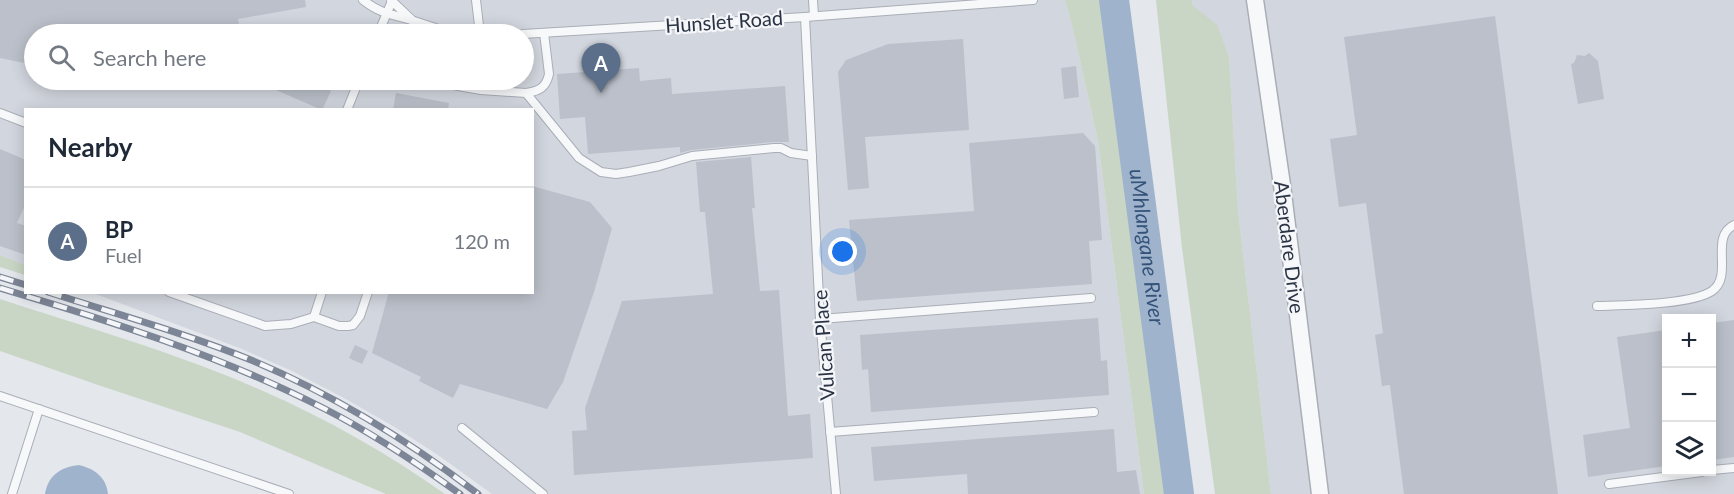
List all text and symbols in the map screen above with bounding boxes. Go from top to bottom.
street label: Hunslet Road [664,5,784,37]
search box [24,24,534,90]
icon: search [45,41,78,74]
text: Search here [93,44,206,71]
pin: A [582,44,620,93]
text: Nearby [48,131,133,163]
water label: uMhlangane River [1125,167,1171,327]
street label: Aberdare Drive [1270,179,1310,315]
text: BP [105,216,133,243]
text: A [61,229,74,253]
text: 120 m [454,229,510,253]
your location [828,237,857,266]
text: Fuel [105,243,142,267]
street label: Vulcan Place [807,289,839,401]
map controls [1662,314,1716,476]
button: + [1662,314,1716,368]
button: − [1662,368,1716,422]
button: layers [1662,422,1716,476]

